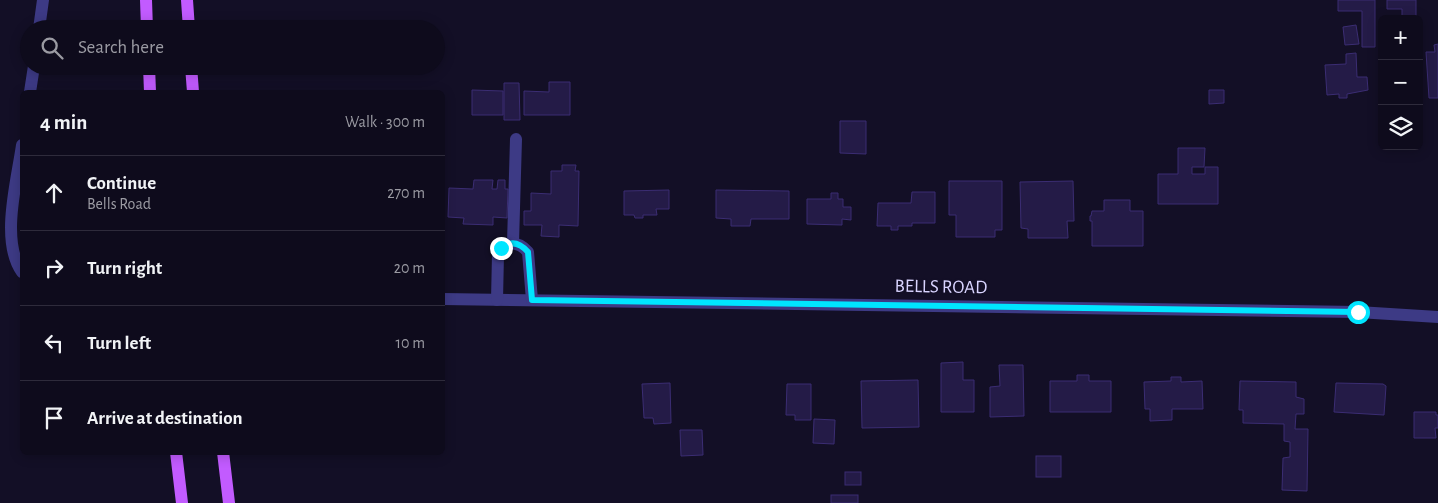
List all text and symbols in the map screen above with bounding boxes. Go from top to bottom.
map controls [1378,15,1423,150]
button: + [1378,15,1423,60]
search box [20,20,445,75]
icon: search [38,34,66,62]
text: Search here [78,38,164,57]
button: − [1378,60,1423,105]
button: layers [1378,105,1423,150]
text: 4 min [40,112,87,133]
text: Walk · 300 m [345,114,425,130]
text: Continue [87,174,156,193]
icon: ahead [40,179,68,207]
text: 270 m [387,185,425,201]
text: Bells Road [87,196,151,212]
route end [490,237,513,260]
icon: right [40,254,68,282]
text: Turn right [87,259,162,278]
text: 20 m [394,260,425,276]
street label: BELLS ROAD [894,277,988,297]
route start [1347,301,1370,324]
icon: left [40,329,68,357]
text: Turn left [87,334,151,353]
text: 10 m [396,335,425,351]
icon: arrive [40,404,68,432]
text: Arrive at destination [87,409,243,428]

